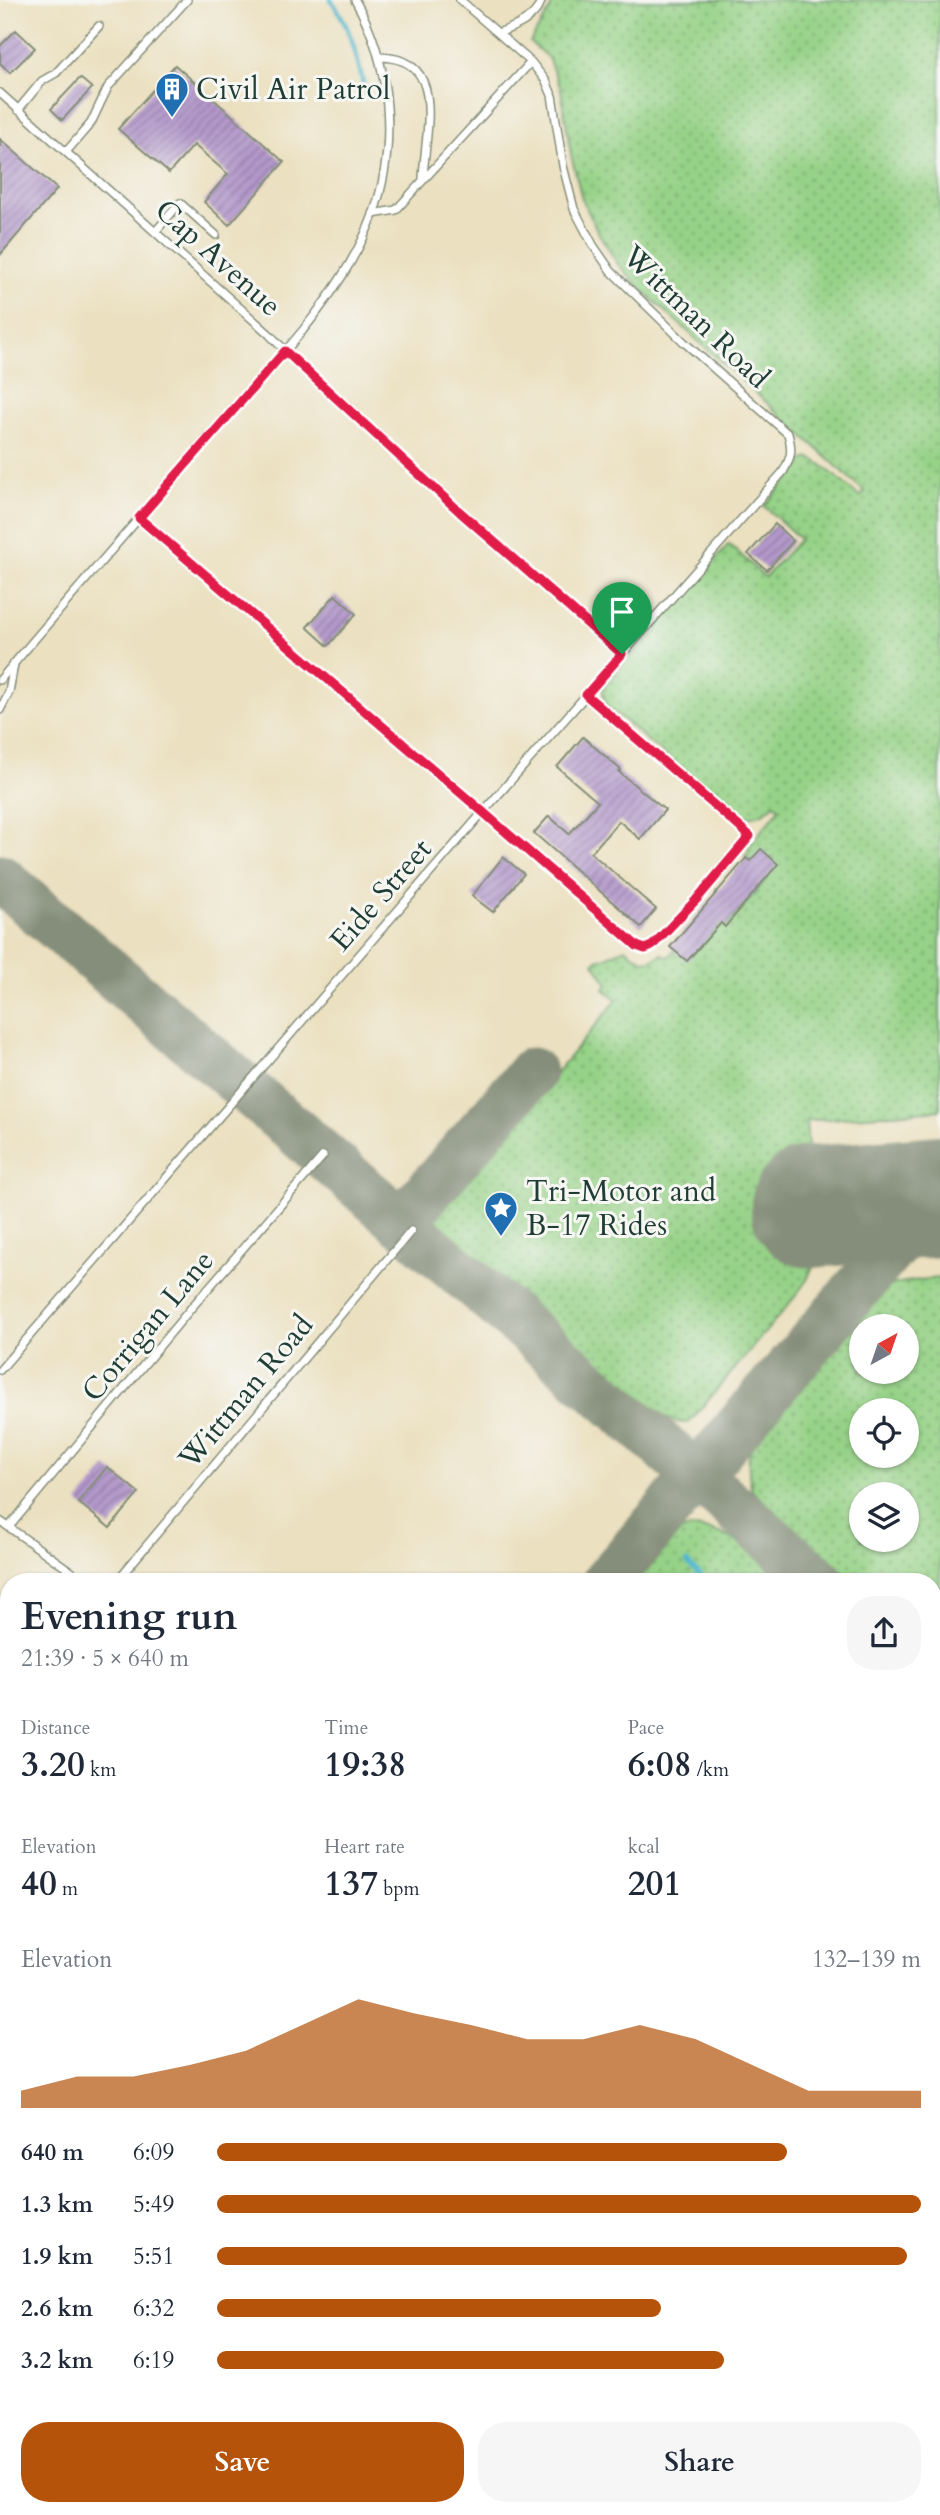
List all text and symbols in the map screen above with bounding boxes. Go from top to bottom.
place label: Civil Air Patrol [196,69,391,110]
building icon: Civil Air Patrol [153,70,191,119]
street label: Cap Avenue [146,190,290,326]
street label: Wittman Road [613,236,779,398]
pin [592,582,652,654]
icon: arrive [603,593,641,631]
street label: Eide Street [321,830,442,960]
place label: Tri-Motor and B-17 Rides [526,1171,716,1246]
place icon: Tri-Motor and B-17 Rides [482,1189,520,1238]
street label: Corrigan Lane [72,1242,224,1410]
street label: Wittman Road [169,1306,323,1479]
north arrow [849,1314,919,1384]
map controls [849,1314,919,1552]
button: locate [849,1398,919,1468]
button: layers [849,1482,919,1552]
text: Evening run [21,1591,237,1643]
button: share [847,1596,921,1670]
text: 21:39 · 5 × 640 m [21,1643,189,1674]
text: Distance [21,1715,90,1741]
text: Time [324,1715,368,1741]
text: Pace [628,1715,664,1741]
text: 3.20 [21,1741,85,1789]
text: 19:38 [324,1741,406,1789]
text: 6:08 [628,1741,692,1789]
text: km [85,1757,116,1783]
text: /km [692,1757,729,1783]
text: Elevation [21,1834,96,1860]
text: Heart rate [324,1834,405,1860]
text: kcal [628,1834,660,1860]
text: 40 [21,1860,57,1908]
text: 137 [324,1860,378,1908]
text: 201 [628,1860,681,1908]
text: m [57,1876,78,1902]
text: bpm [378,1876,420,1902]
text: Elevation [21,1944,112,1975]
text: 132–139 m [812,1944,921,1975]
text: 640 m [21,2137,84,2168]
text: 6:09 [133,2137,174,2168]
text: 1.3 km [21,2189,93,2220]
text: 5:49 [133,2189,174,2220]
text: 1.9 km [21,2241,93,2272]
text: 5:51 [133,2241,174,2272]
text: 2.6 km [21,2293,93,2324]
text: 6:32 [133,2293,174,2324]
text: 3.2 km [21,2345,93,2376]
text: 6:19 [133,2345,174,2376]
button: Save [21,2422,464,2502]
button: Share [478,2422,921,2502]

